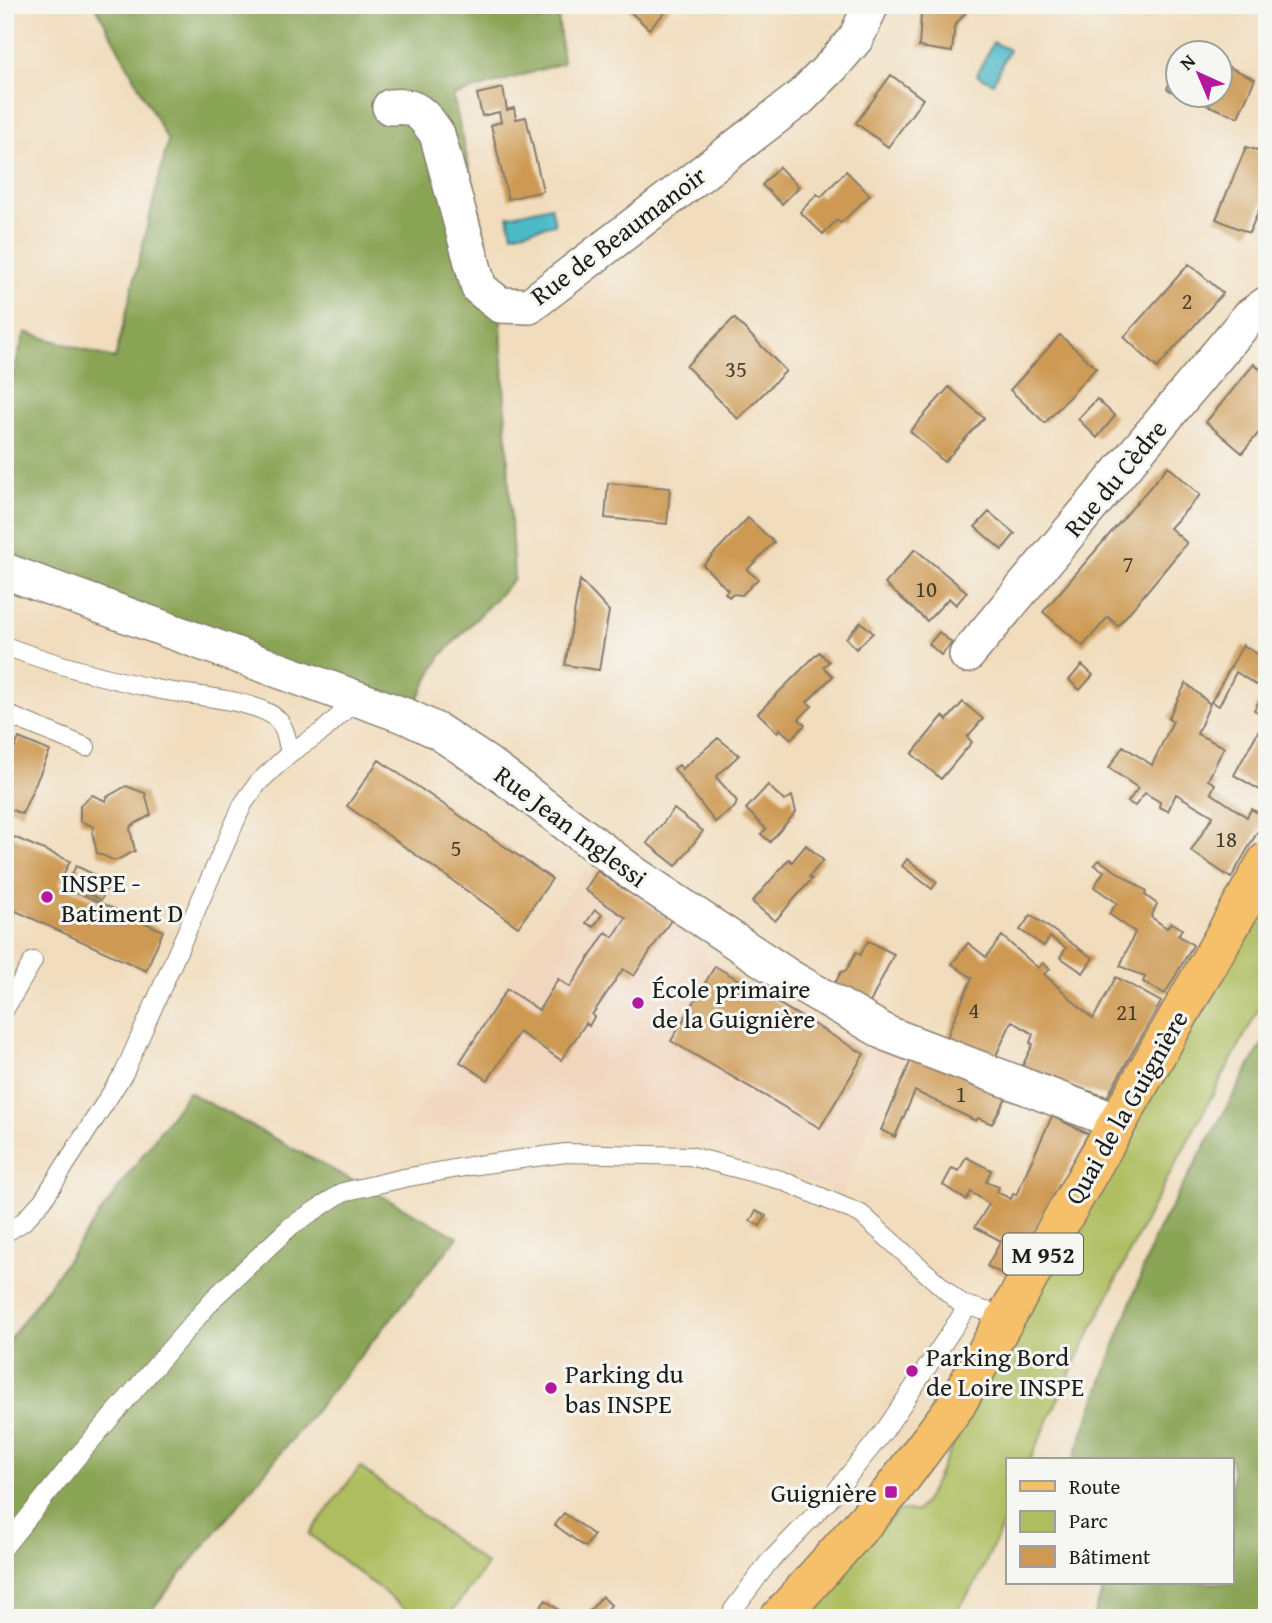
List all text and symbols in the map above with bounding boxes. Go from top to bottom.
north arrow [1164,38,1234,108]
text: N [1173,47,1202,76]
street label: Rue de Beaumanoir [522,156,714,314]
house number: 2 [1181,284,1193,317]
house number: 35 [725,352,747,385]
street label: Rue du Cèdre [1054,411,1176,545]
house number: 7 [1122,547,1134,580]
house number: 10 [915,572,937,605]
street label: Rue Jean Inglessi [486,755,656,897]
house number: 18 [1215,822,1237,855]
house number: 5 [450,831,462,864]
place label: INSPE - Batiment D [61,863,183,932]
marker: INSPE - Batiment D [39,889,55,905]
place label: École primaire de la Guignière [652,969,815,1038]
house number: 4 [968,993,980,1026]
marker: École primaire de la Guignière [630,995,646,1011]
house number: 21 [1116,995,1138,1028]
street label: Quai de la Guignière [1054,1003,1198,1211]
house number: 1 [955,1077,967,1110]
road number: M 952 [1003,1234,1083,1274]
place label: Parking Bord de Loire INSPE [926,1337,1084,1406]
place label: Parking du bas INSPE [565,1354,684,1423]
marker: Parking Bord de Loire INSPE [904,1363,920,1379]
marker: Parking du bas INSPE [543,1380,559,1396]
legend [1006,1458,1234,1584]
text: Route [1069,1471,1121,1502]
place label: Guignière [771,1473,877,1512]
marker: Guignière [883,1484,899,1500]
text: Parc [1069,1505,1108,1536]
text: Bâtiment [1069,1541,1151,1572]

